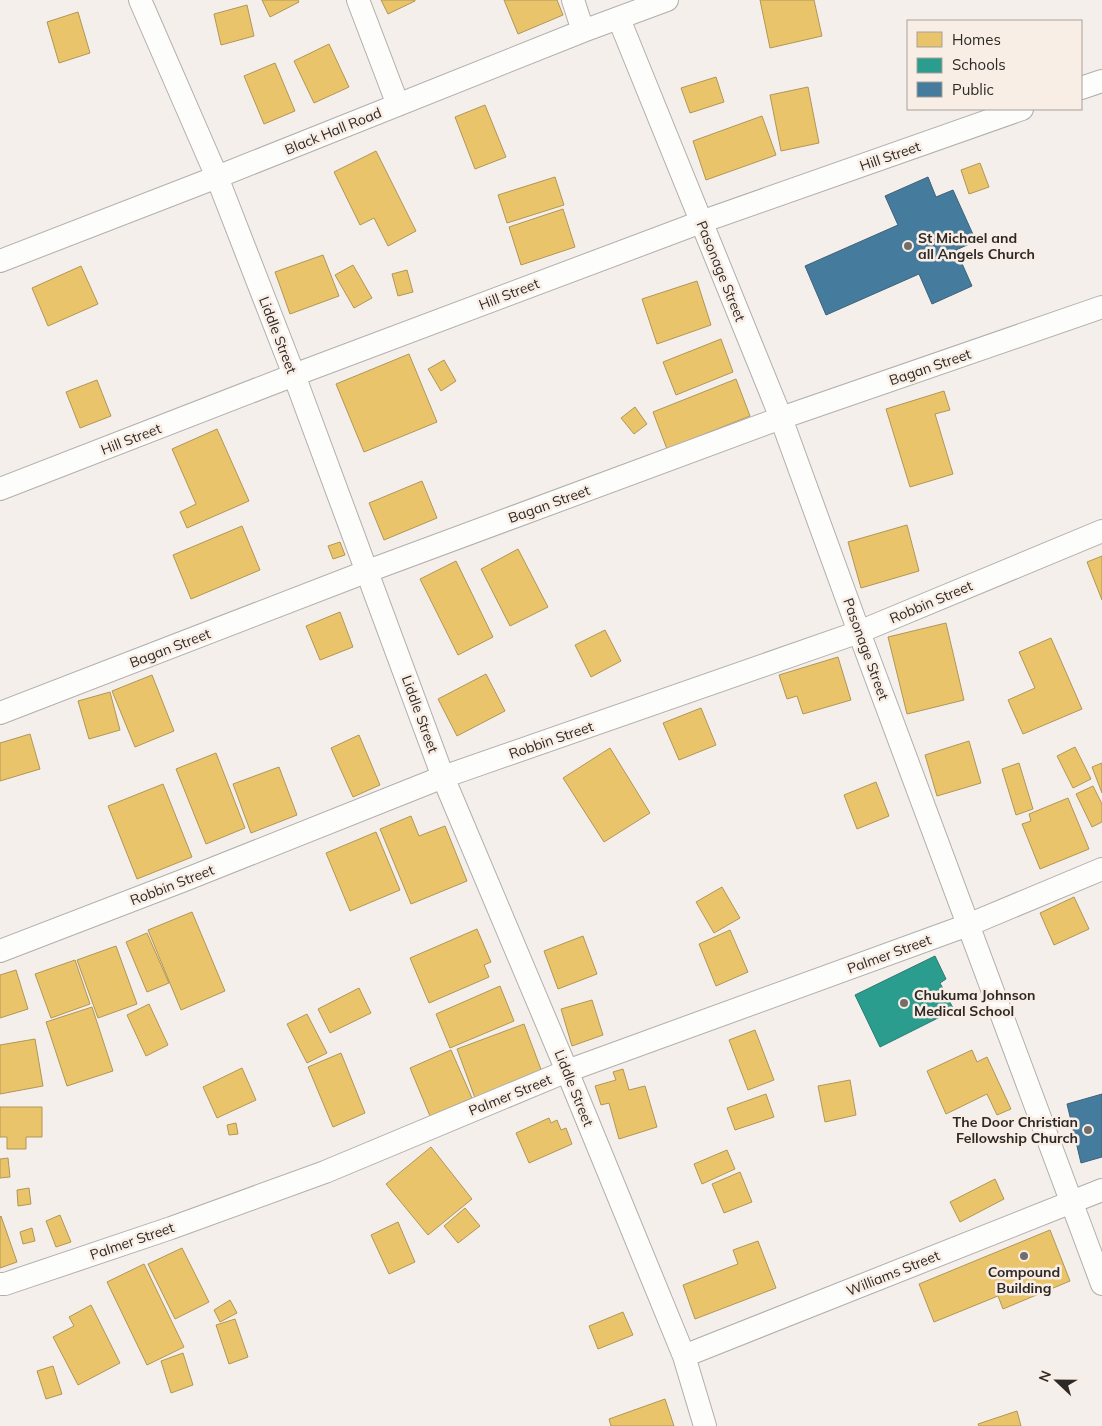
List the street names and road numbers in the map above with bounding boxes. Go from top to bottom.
street label: Black Hall Road [282,103,384,159]
street label: Hill Street [857,137,923,175]
street label: Pasonage Street [693,218,749,324]
street label: Hill Street [476,274,542,314]
street label: Liddle Street [255,294,301,376]
street label: Bagan Street [887,345,973,389]
street label: Hill Street [98,419,164,459]
street label: Bagan Street [506,481,592,527]
street label: Robbin Street [887,576,975,628]
street label: Pasonage Street [839,596,893,703]
street label: Bagan Street [127,624,213,672]
street label: Liddle Street [398,673,442,755]
street label: Robbin Street [506,717,596,763]
street label: Robbin Street [128,861,216,909]
street label: Palmer Street [845,930,933,977]
street label: Liddle Street [550,1047,598,1129]
street label: Palmer Street [466,1070,554,1120]
street label: Palmer Street [88,1218,177,1264]
street label: Williams Street [844,1246,942,1300]

